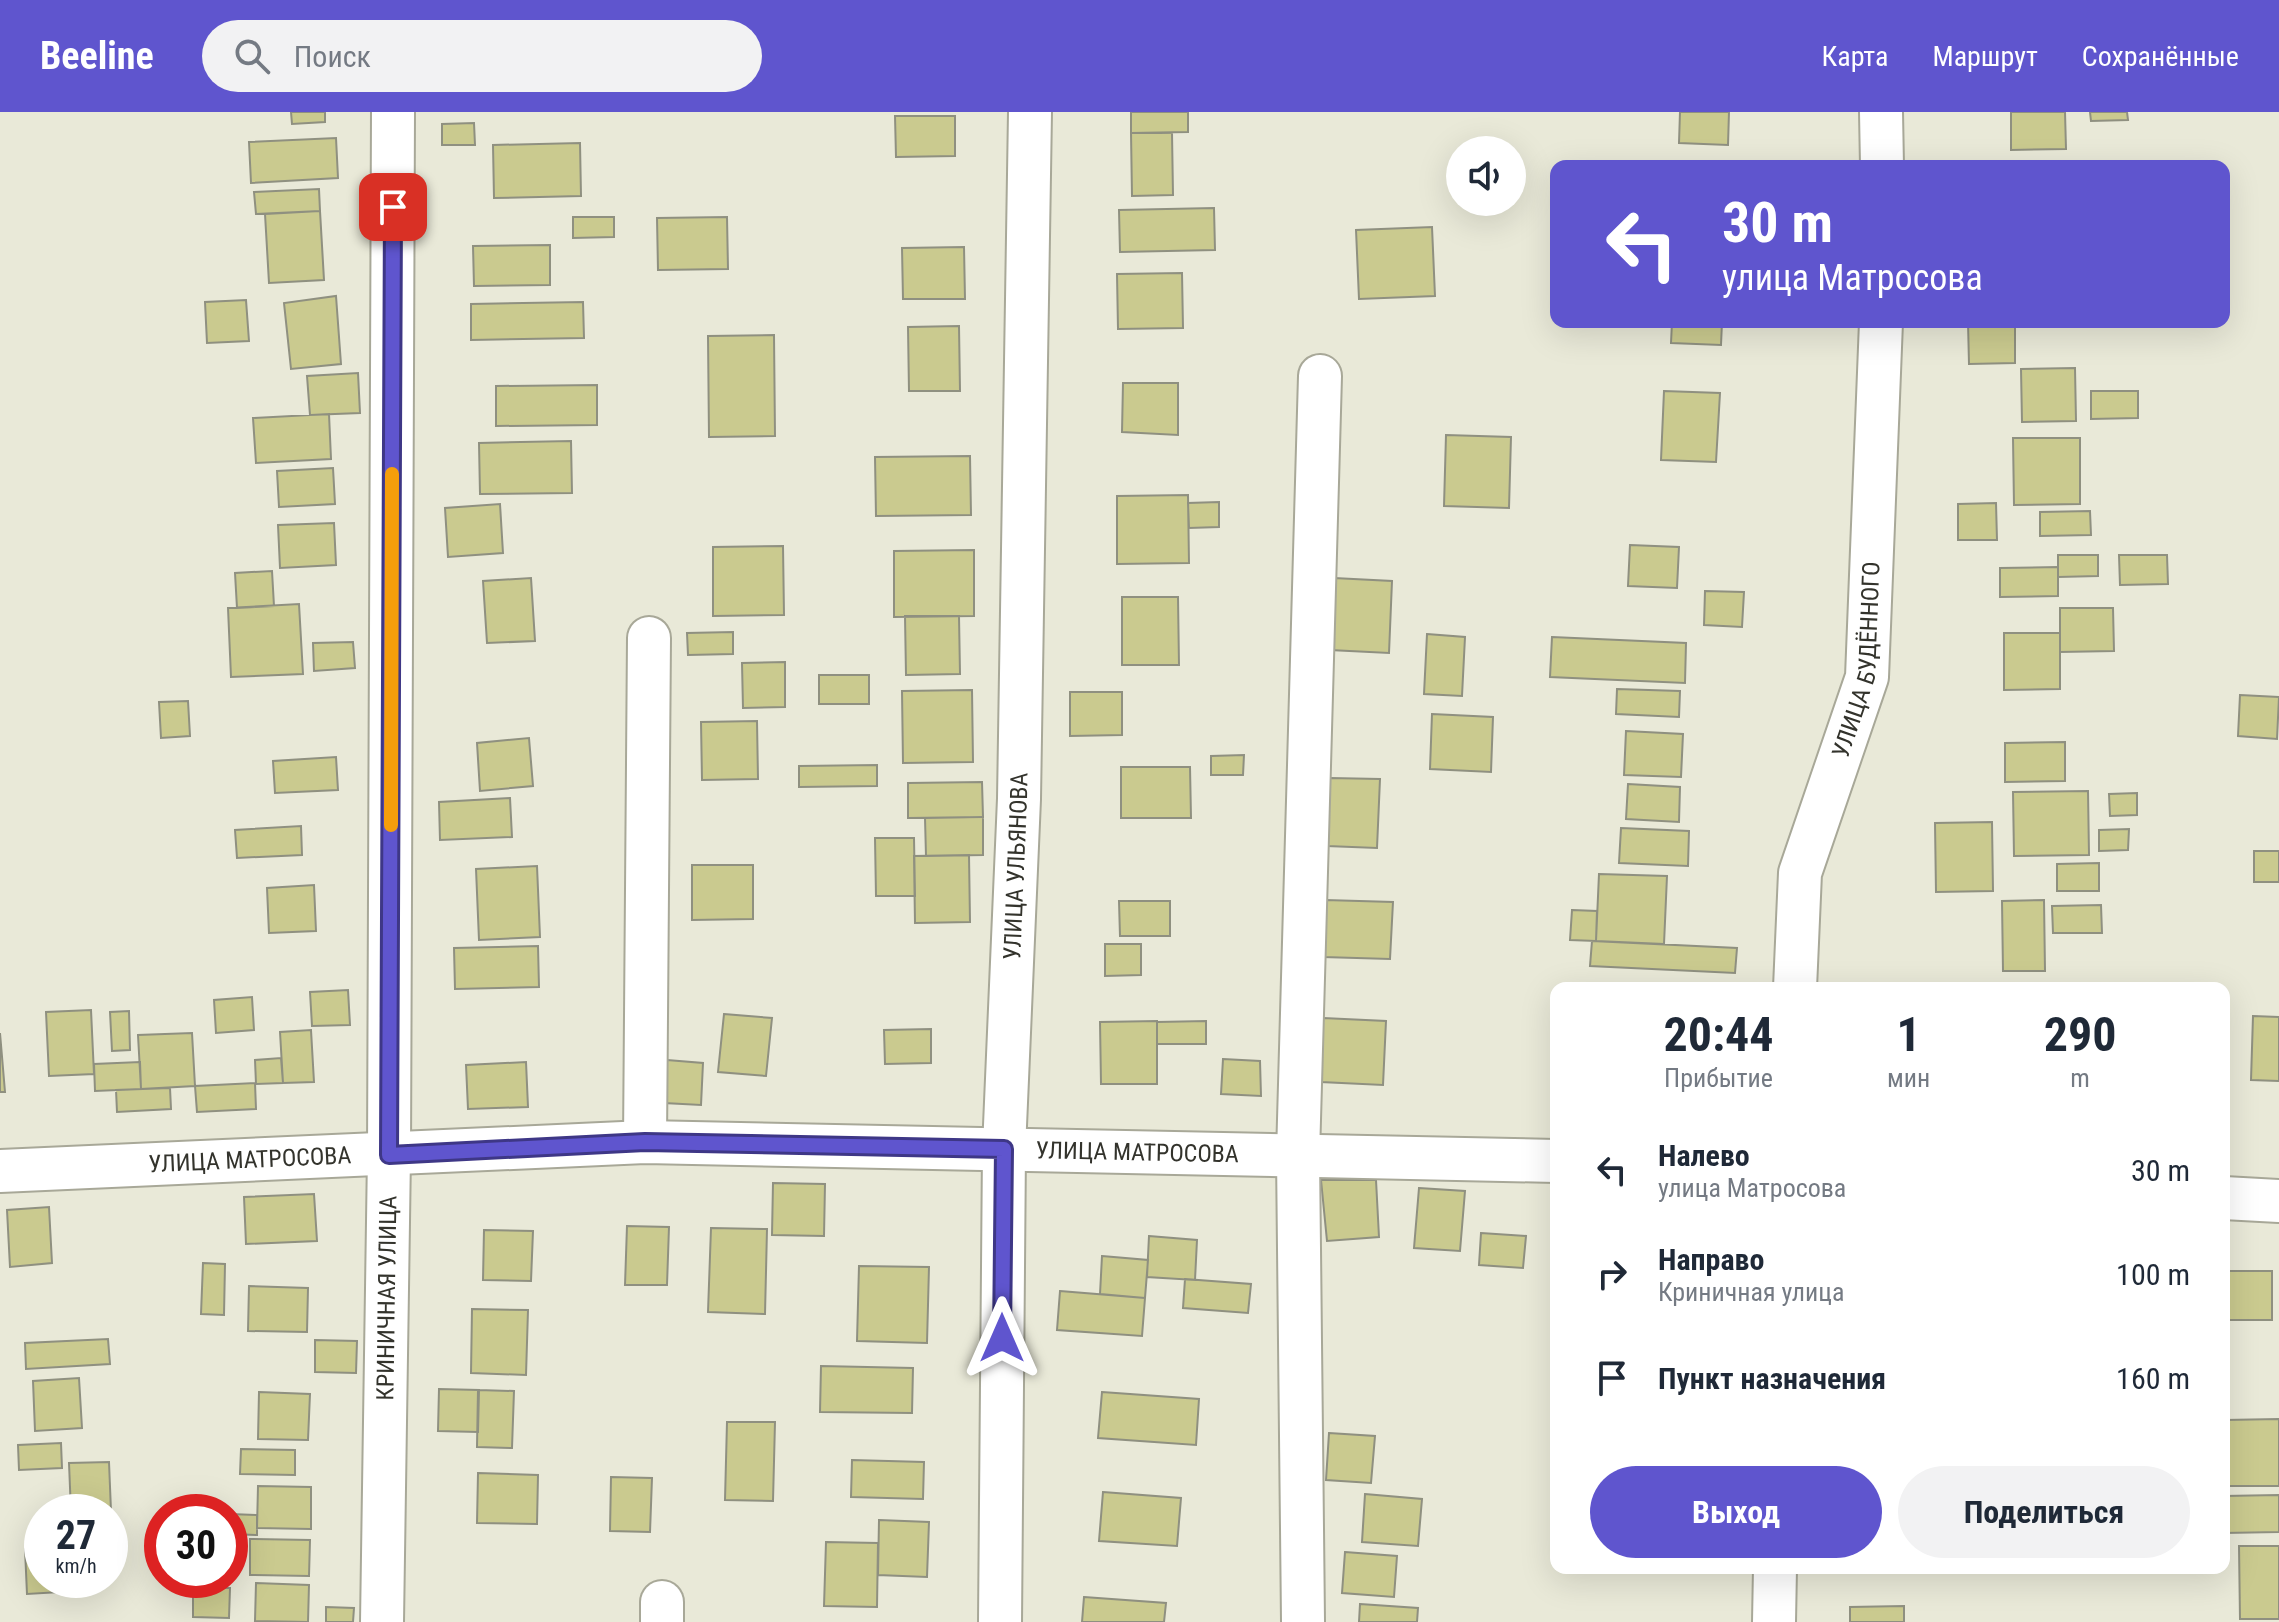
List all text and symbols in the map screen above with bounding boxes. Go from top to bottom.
search box [202,20,762,92]
text: Beeline [40,34,154,78]
icon: search [230,34,274,78]
text: Поиск [294,39,371,74]
text: Карта [1822,40,1888,73]
text: Маршрут [1932,40,2038,73]
text: Сохранённые [2082,40,2239,73]
map controls [1446,136,1526,216]
button: sound [1446,136,1526,216]
pin [359,173,427,241]
icon: arrive [371,185,415,229]
text: 30 m [1722,190,1833,256]
icon: left [1590,192,1694,296]
text: улица Матросова [1722,257,1983,299]
street label: УЛИЦА БУДЁННОГО [1827,561,1886,761]
street label: УЛИЦА УЛЬЯНОВА [998,772,1033,960]
text: 20:44 [1663,1006,1774,1063]
text: 1 [1897,1006,1921,1063]
text: 290 [2044,1006,2117,1063]
text: Прибытие [1664,1063,1773,1093]
text: мин [1887,1063,1930,1093]
text: m [2070,1063,2090,1093]
street label: УЛИЦА МАТРОСОВА [1035,1136,1239,1168]
text: Налево [1658,1138,1750,1173]
street label: УЛИЦА МАТРОСОВА [148,1141,352,1178]
icon: left [1590,1148,1634,1192]
text: 30 m [2131,1153,2190,1188]
text: улица Матросова [1658,1173,1846,1203]
street label: КРИНИЧНАЯ УЛИЦА [371,1195,402,1401]
text: Направо [1658,1242,1764,1277]
icon: right [1590,1252,1634,1296]
text: 100 m [2116,1257,2190,1292]
text: Криничная улица [1658,1277,1844,1307]
position arrow [960,1296,1044,1380]
icon: arrive [1590,1356,1634,1400]
text: Пункт назначения [1658,1361,1886,1396]
text: 160 m [2116,1361,2190,1396]
button: Выход [1590,1466,1882,1558]
button: Поделиться [1898,1466,2190,1558]
speed limit sign: 30 [144,1494,248,1598]
text: 27 [56,1512,96,1559]
text: km/h [55,1554,97,1578]

